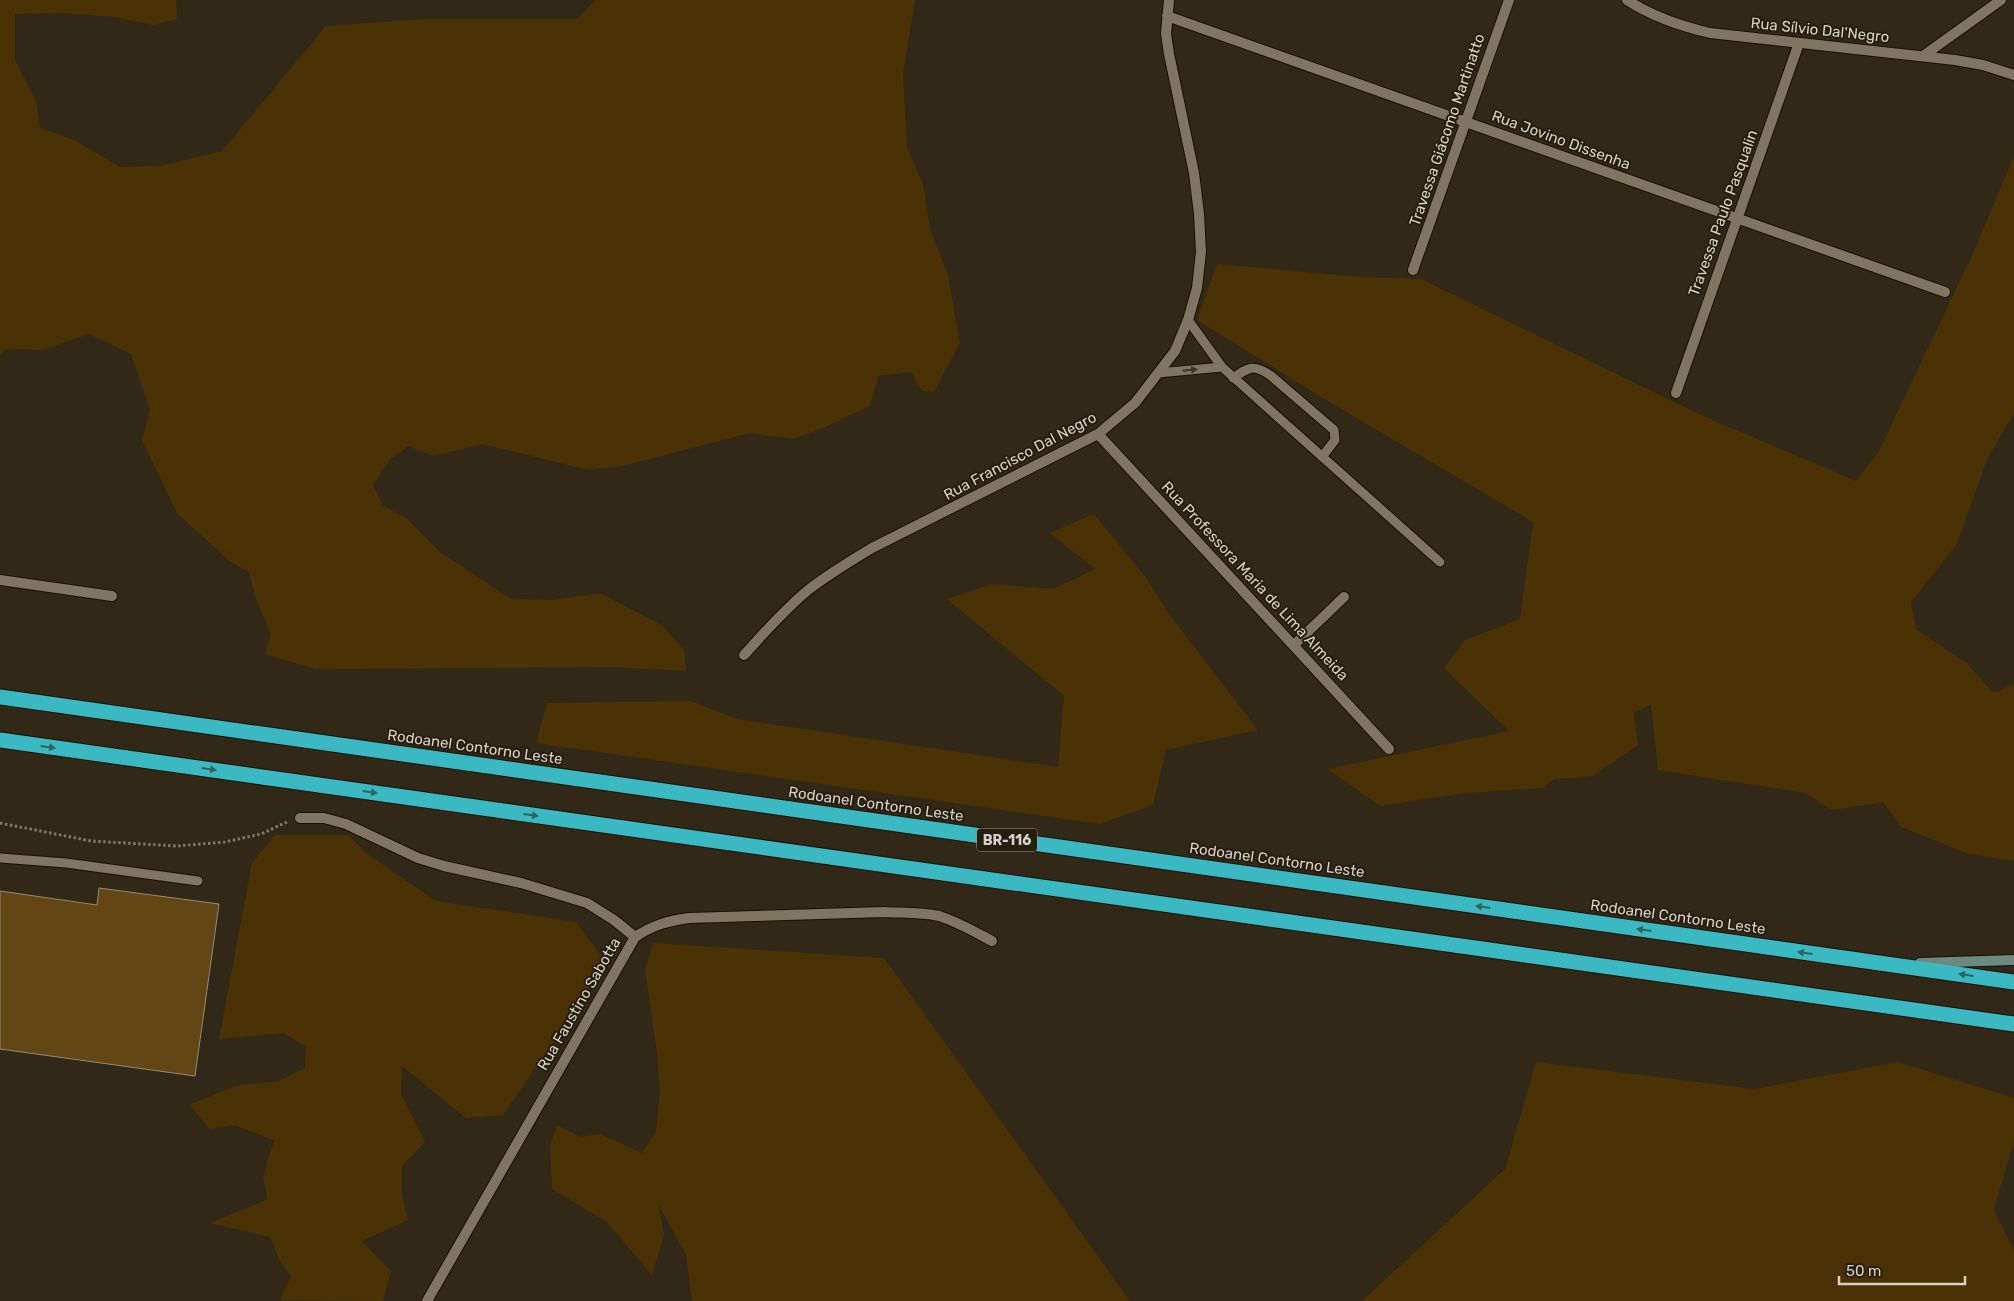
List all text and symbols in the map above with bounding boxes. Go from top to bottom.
street label: Rua Sílvio Dal'Negro [1750,14,1890,46]
street label: Travessa Giácomo Martinatto [1406,31,1488,229]
street label: Rua Jovino Dissenha [1489,107,1633,173]
street label: Travessa Paulo Pasqualin [1685,127,1761,299]
one-way arrow [1182,366,1198,374]
street label: Rua Francisco Dal Negro [941,408,1099,504]
street label: Rua Professora Maria de Lima Almeida [1158,478,1352,684]
street label: Rodoanel Contorno Leste [386,726,564,768]
one-way arrow [41,743,57,751]
one-way arrow [202,766,218,774]
street label: Rodoanel Contorno Leste [787,783,965,825]
one-way arrow [362,788,378,796]
one-way arrow [523,811,539,819]
road number: BR-116 [977,828,1037,852]
street label: Rodoanel Contorno Leste [1188,839,1366,881]
street label: Rodoanel Contorno Leste [1589,896,1767,938]
one-way arrow [1475,903,1491,911]
one-way arrow [1636,926,1652,934]
street label: Rua Faustino Sabotta [534,935,624,1073]
one-way arrow [1796,949,1812,957]
one-way arrow [1957,971,1973,979]
scale bar [1839,1254,1965,1286]
text: 50 m [1846,1262,1881,1280]

